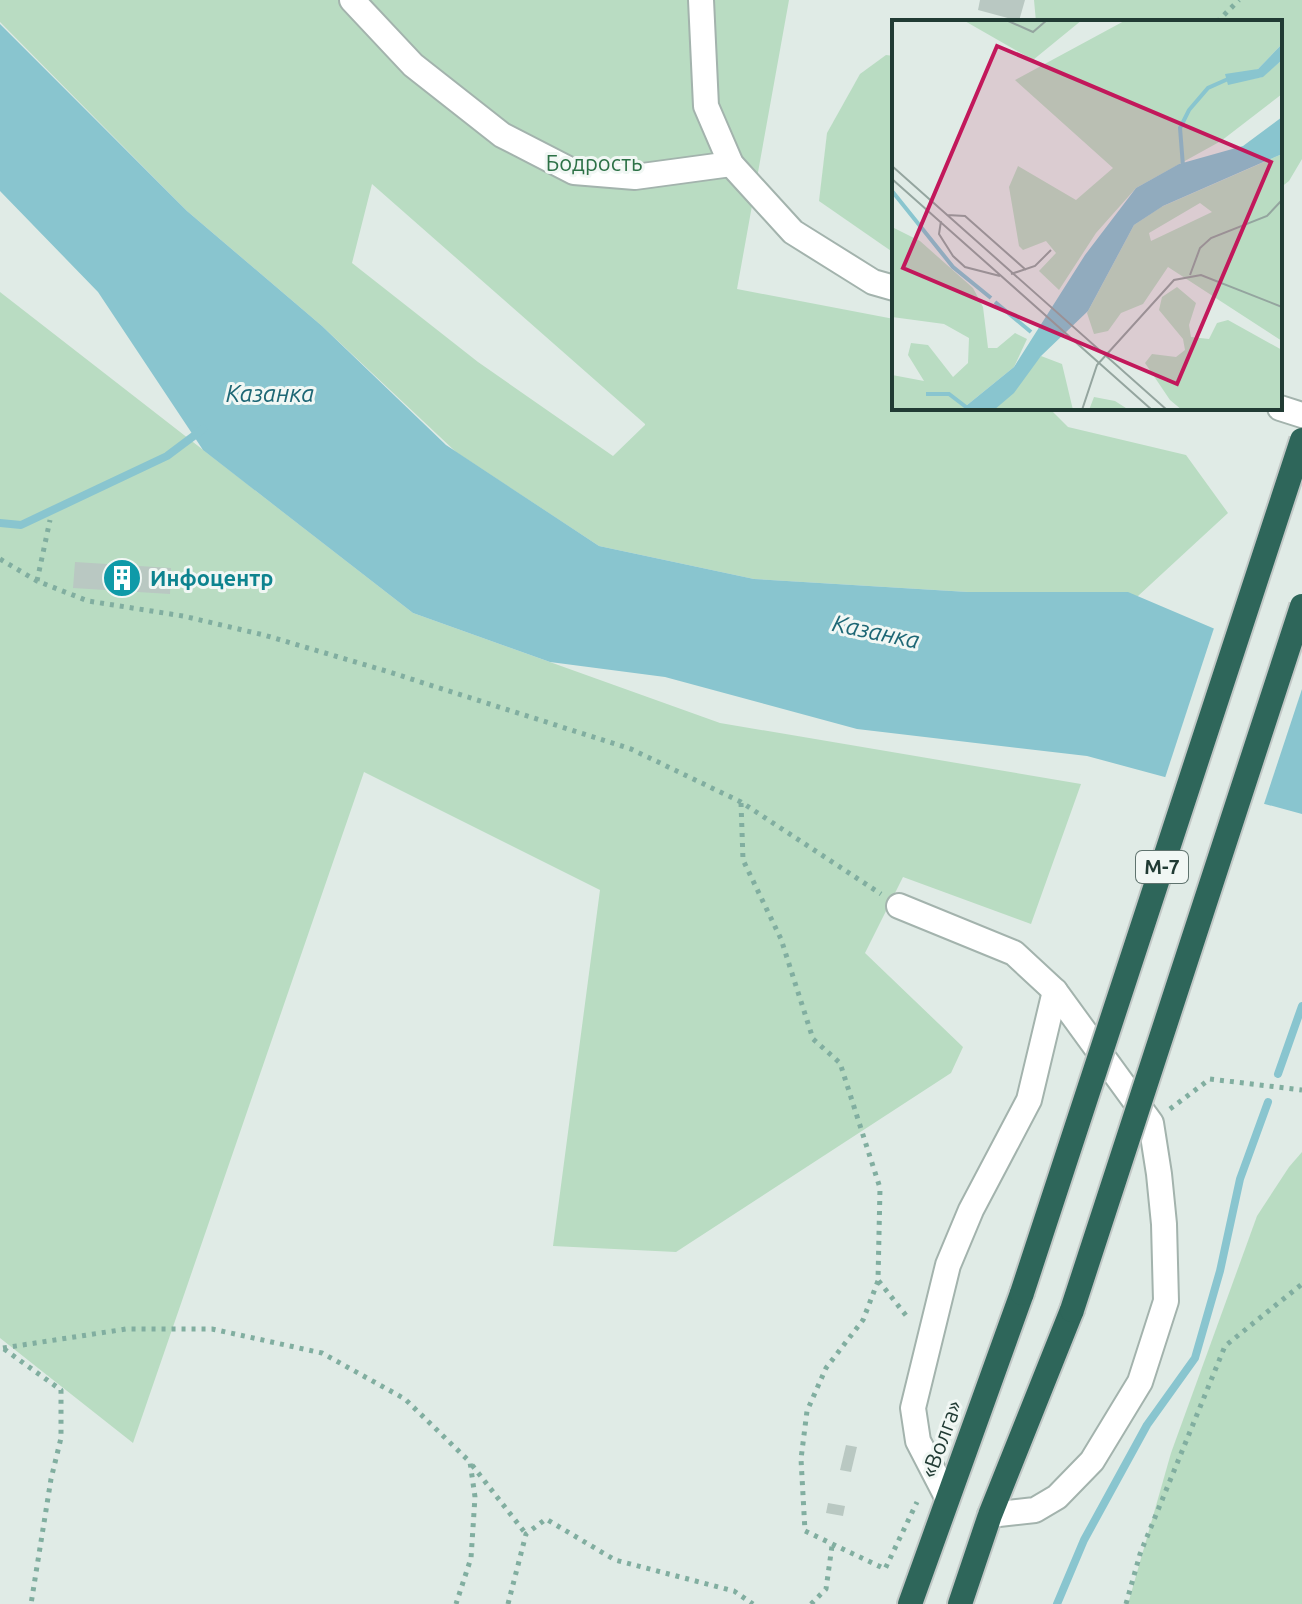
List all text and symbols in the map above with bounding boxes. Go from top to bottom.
inset map [892,20,1282,410]
park label: Бодрость [546,150,642,175]
water label: Казанка [226,380,314,407]
building icon: Инфоцентр [101,557,143,599]
place label: Инфоцентр [150,565,274,590]
water label: Казанка [830,609,922,654]
road number: М-7 [1136,851,1188,883]
street label: «Волга» [915,1397,966,1481]

